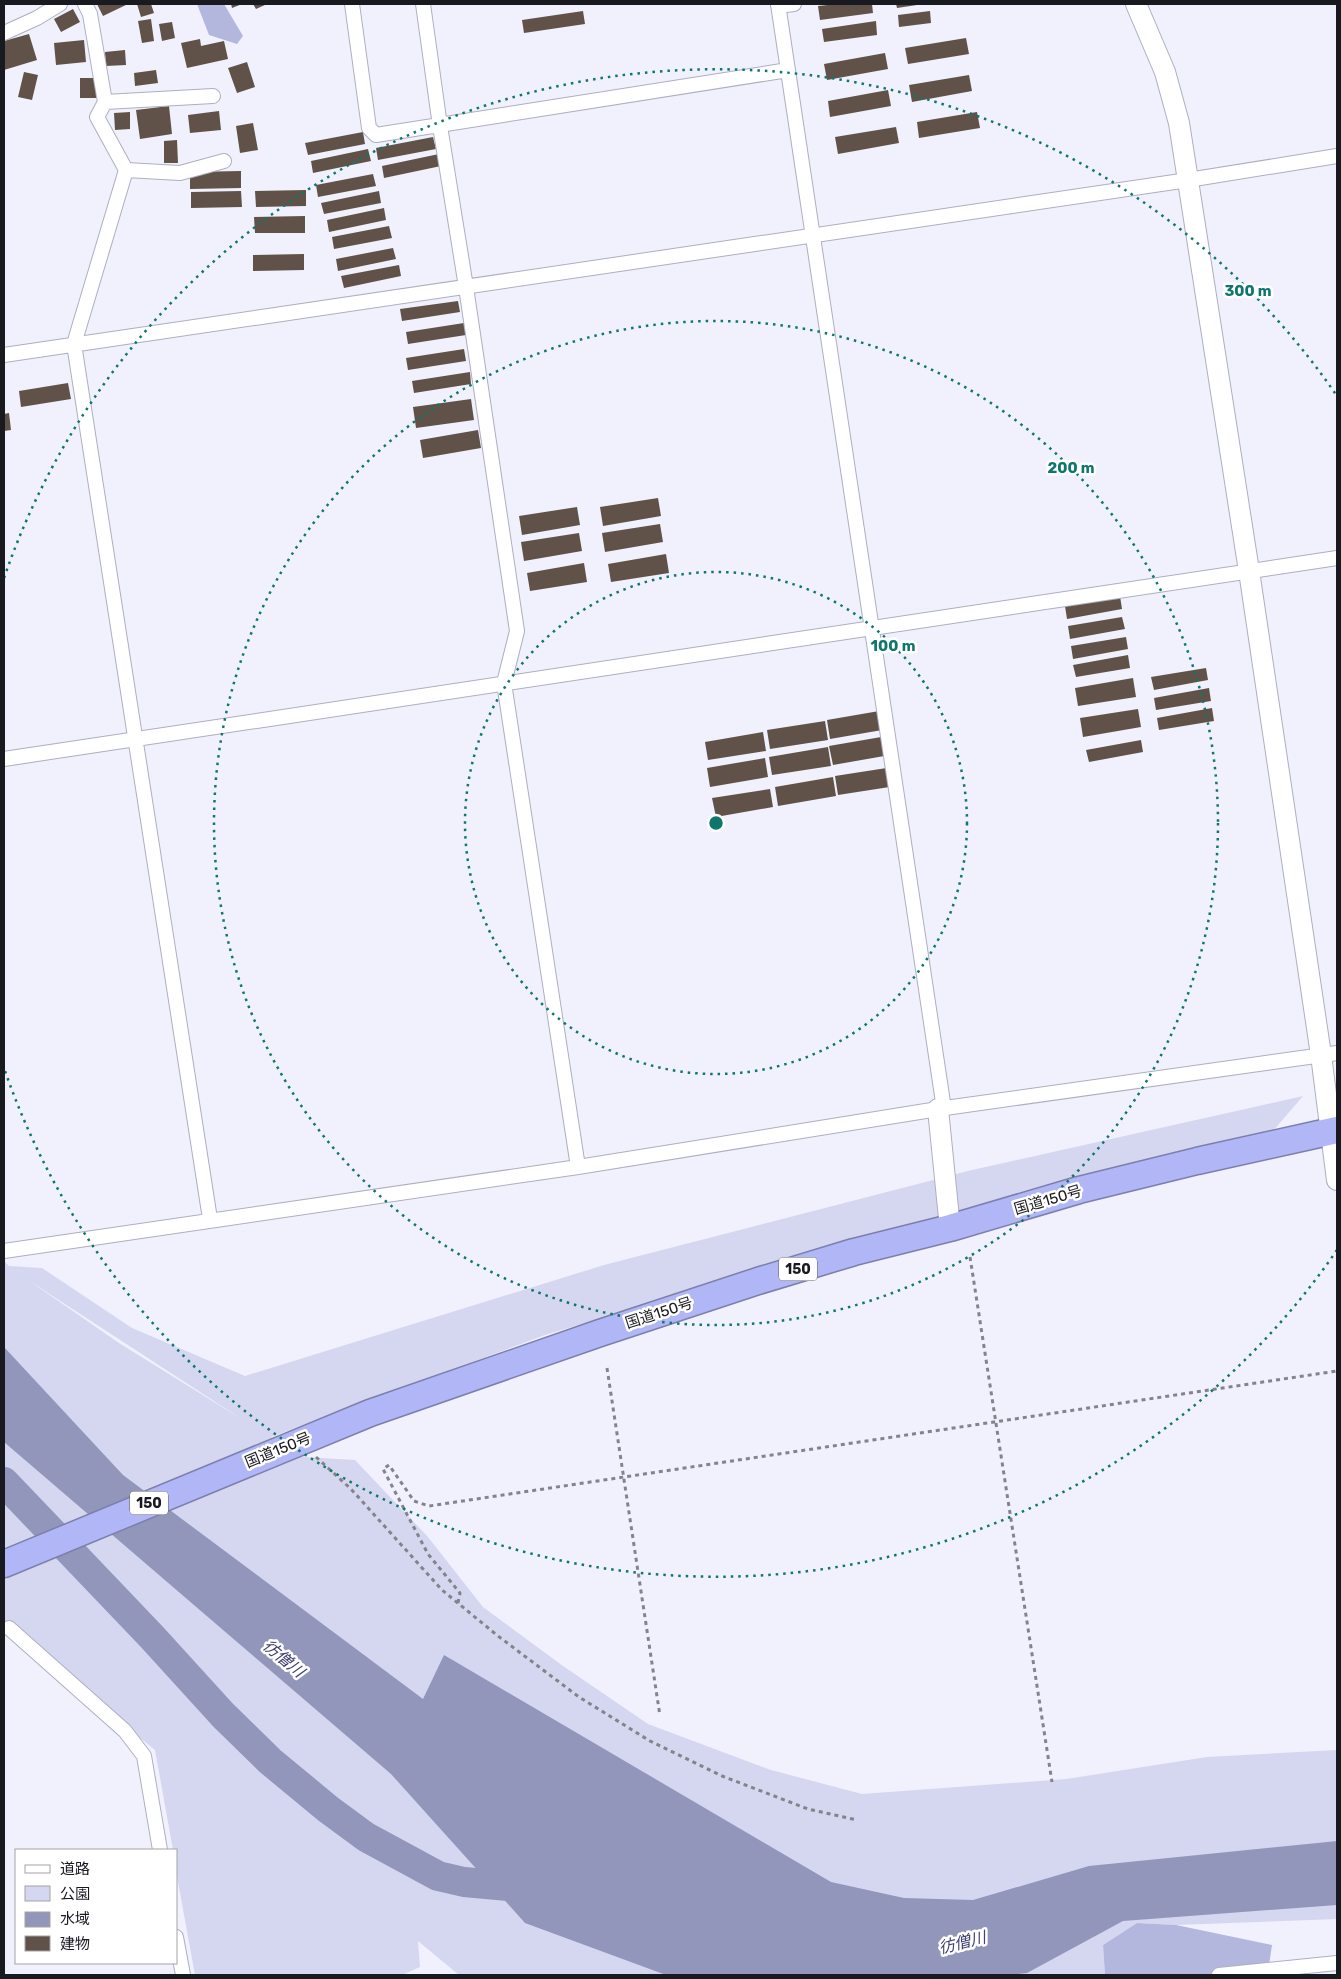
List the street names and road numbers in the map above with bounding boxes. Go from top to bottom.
street label: 国道150号 [1012,1182,1084,1218]
road number: 150 [779,1258,817,1280]
street label: 国道150号 [623,1294,695,1332]
street label: 国道150号 [242,1429,314,1471]
road number: 150 [130,1492,168,1515]

